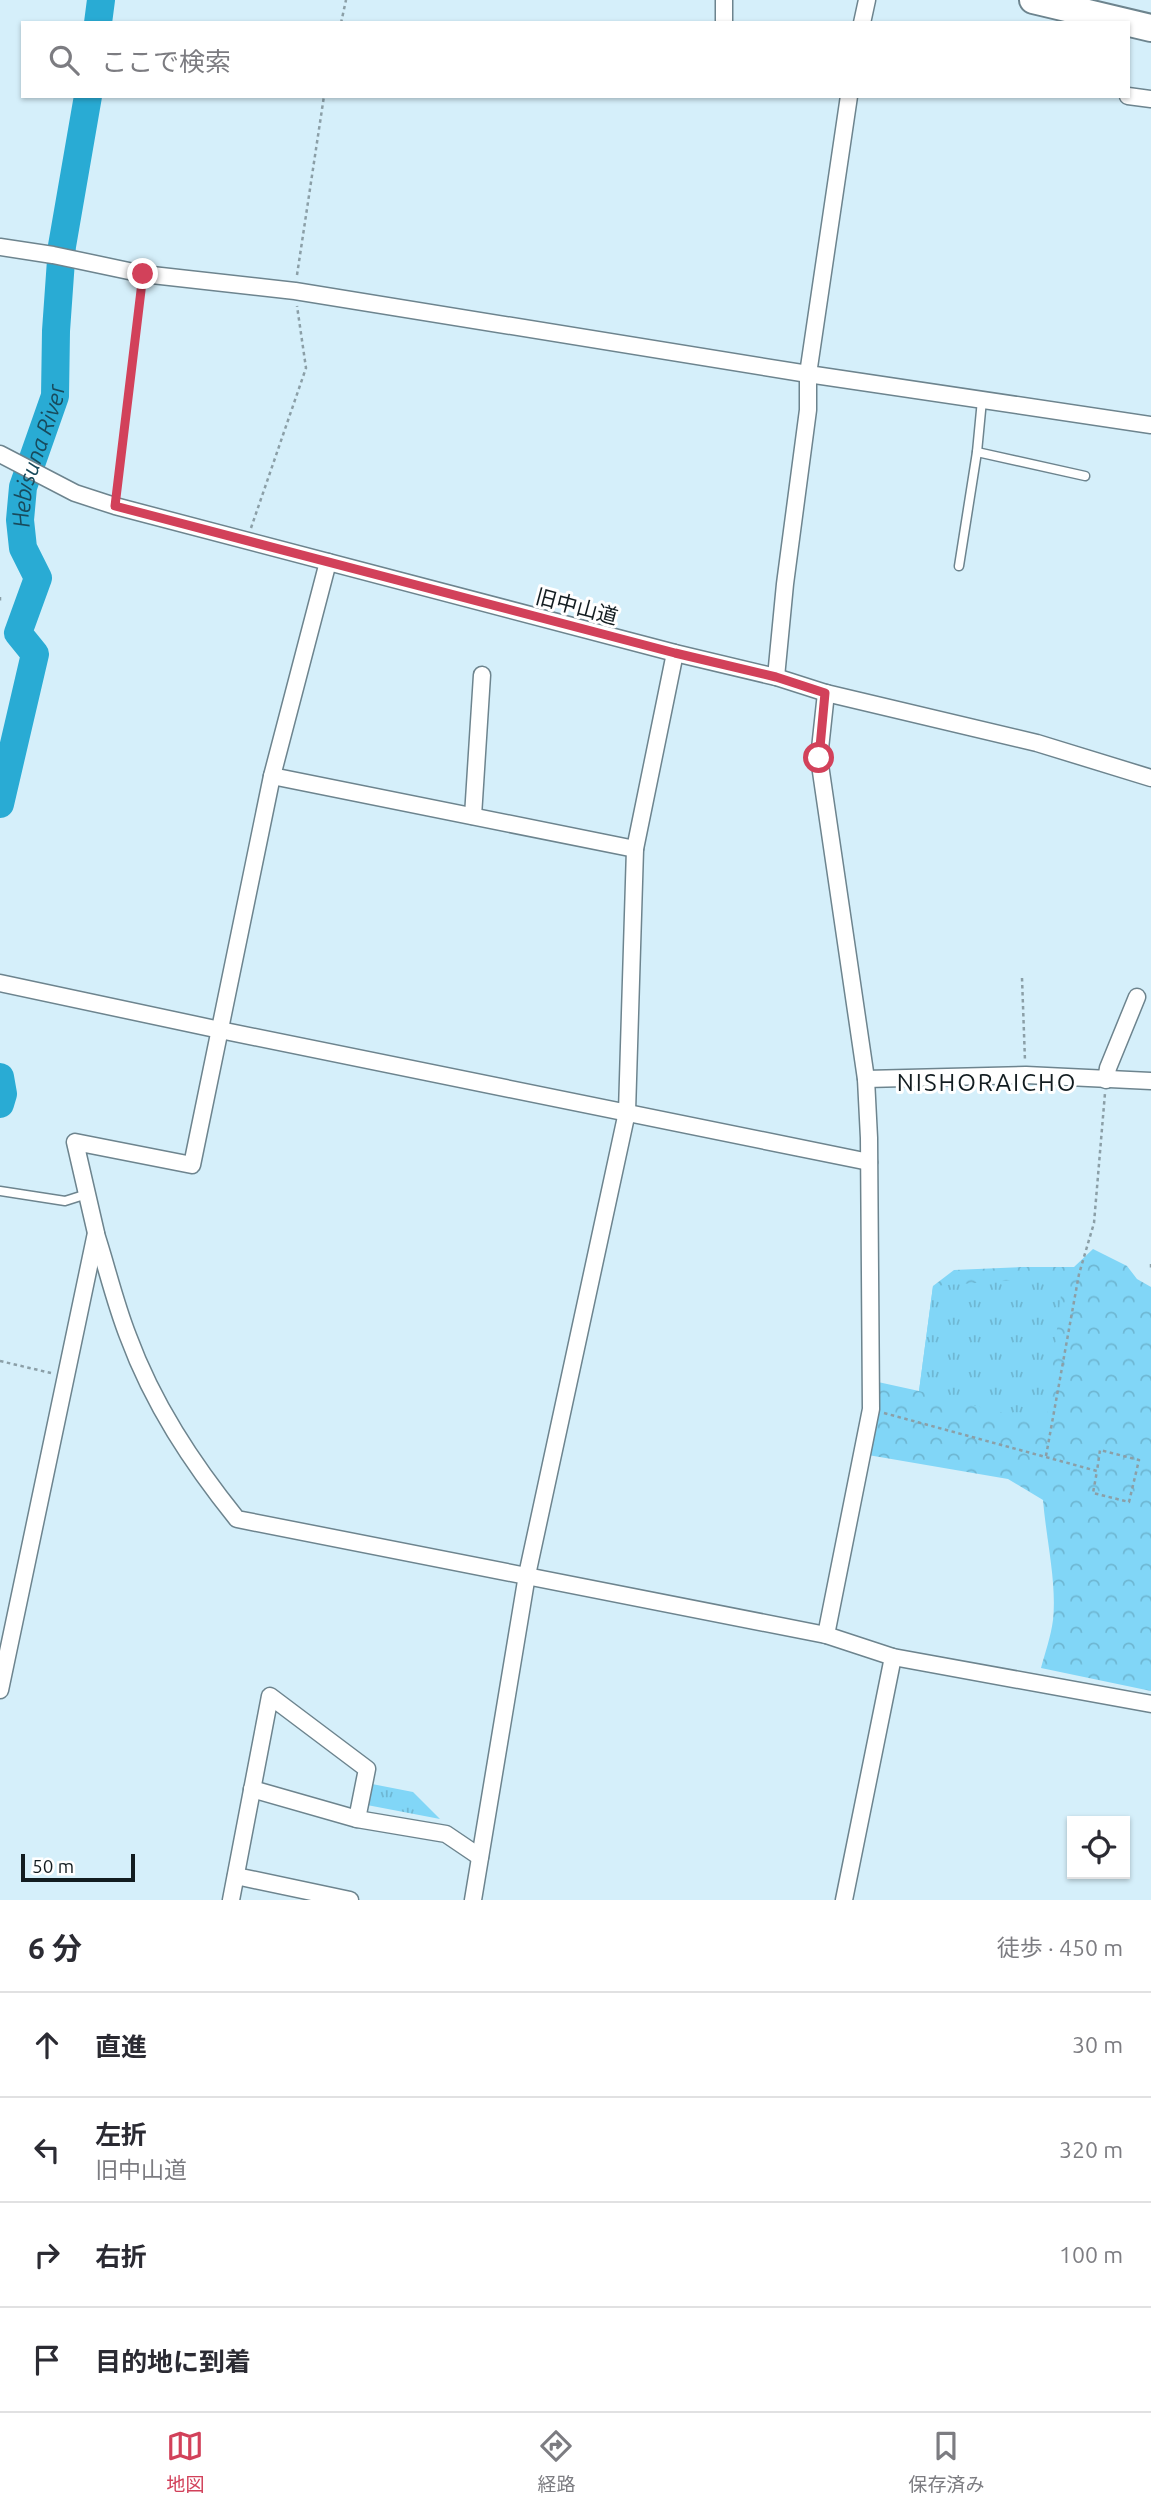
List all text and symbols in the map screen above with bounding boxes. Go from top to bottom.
search box [21,21,1130,98]
icon: search [45,41,83,79]
text: ここで検索 [101,47,231,76]
route end [127,258,158,289]
water label: Hebisuna River [7,383,68,529]
street label: 旧中山道 [533,584,621,628]
route start [803,742,834,773]
district label: NISHORAICHO [897,1069,1077,1096]
map controls [1067,1816,1130,1879]
button: locate [1067,1816,1130,1879]
scale bar [21,1851,135,1883]
text: 50 m [32,1855,74,1877]
text: 6 分 [28,1931,82,1965]
text: 徒歩 · 450 m [997,1935,1123,1960]
icon: ahead [28,2026,66,2064]
text: 直進 [95,2032,147,2061]
text: 30 m [1072,2032,1123,2057]
text: 左折 [95,2120,147,2149]
icon: left [28,2131,66,2169]
text: 320 m [1059,2137,1123,2162]
text: 旧中山道 [95,2157,187,2182]
icon: right [28,2236,66,2274]
text: 右折 [95,2242,147,2271]
text: 100 m [1059,2242,1123,2267]
icon: arrive [28,2341,66,2379]
text: 目的地に到着 [95,2347,251,2376]
tab: 地図 [166,2427,205,2496]
tab: 経路 [537,2427,576,2496]
tab: 保存済み [908,2427,985,2496]

